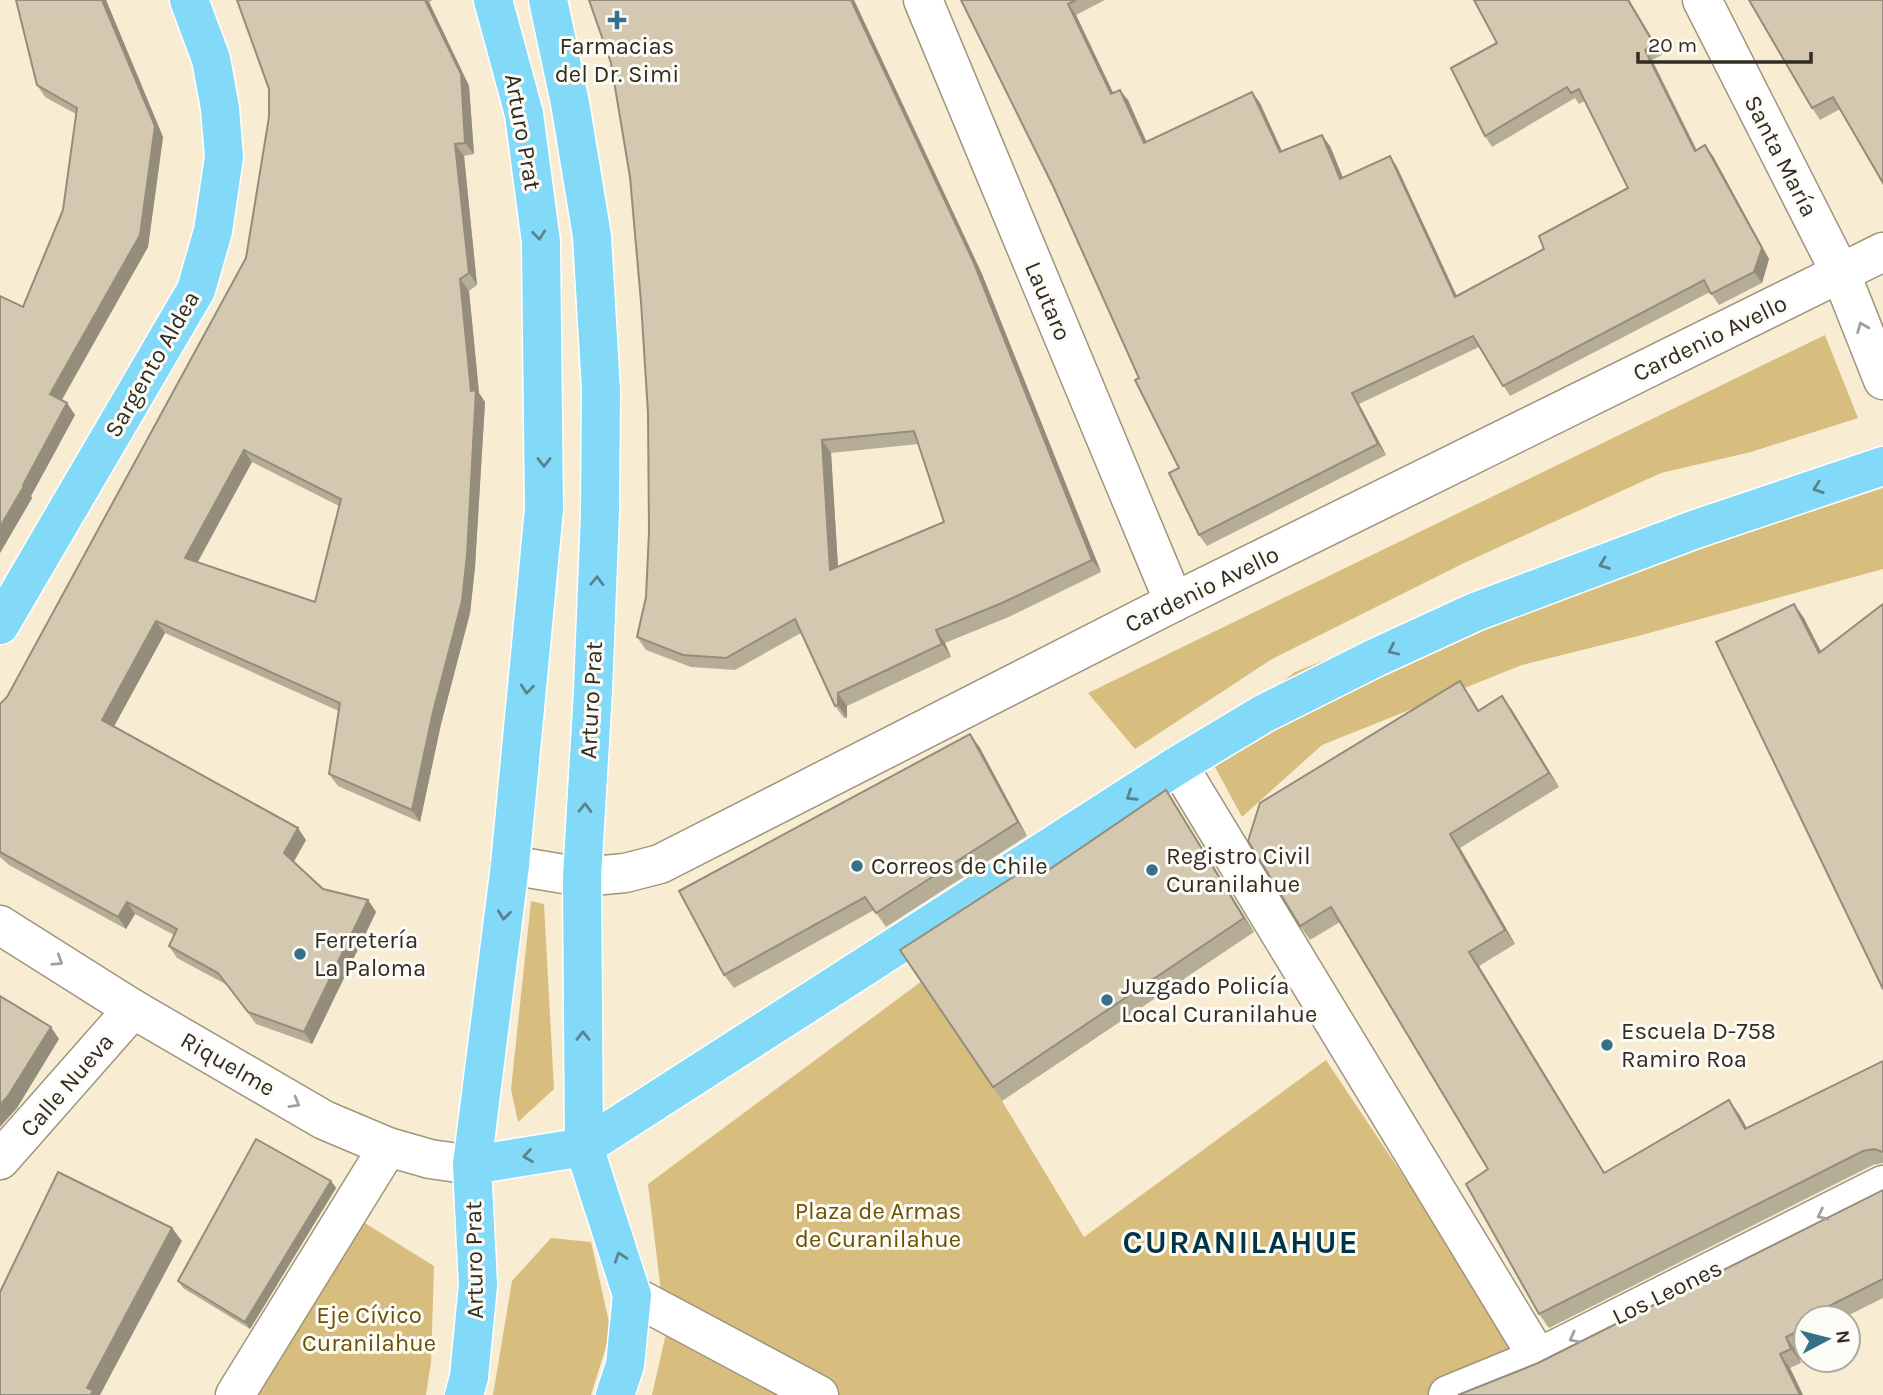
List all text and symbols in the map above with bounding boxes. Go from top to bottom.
marker: Farmacias del Dr. Simi [609,12,625,28]
scale bar [1638,21,1811,65]
place label: Farmacias del Dr. Simi [555,32,679,88]
text: 20 m [1648,33,1697,57]
street label: Arturo Prat [499,72,547,192]
street label: Santa María [1738,91,1824,221]
one-way arrow [532,229,547,240]
street label: Lautaro [1019,257,1077,345]
street label: Sargento Aldea [99,286,205,442]
street label: Cardenio Avello [1628,289,1792,387]
one-way arrow [1856,322,1870,334]
one-way arrow [536,457,552,468]
one-way arrow [1813,480,1825,494]
street label: Cardenio Avello [1120,540,1284,638]
one-way arrow [1598,556,1611,570]
one-way arrow [590,575,605,586]
street label: Arturo Prat [574,640,608,760]
one-way arrow [1388,642,1401,656]
one-way arrow [520,683,535,694]
one-way arrow [1125,787,1138,800]
one-way arrow [577,802,592,813]
place label: Registro Civil Curanilahue [1166,842,1311,898]
place label: Correos de Chile [871,852,1048,880]
marker: Correos de Chile [849,858,865,874]
marker: Registro Civil Curanilahue [1144,862,1160,878]
one-way arrow [496,909,511,921]
place label: Ferretería La Paloma [314,926,426,982]
marker: Ferretería La Paloma [292,946,308,962]
one-way arrow [50,953,63,966]
place label: Juzgado Policía Local Curanilahue [1121,972,1317,1028]
marker: Juzgado Policía Local Curanilahue [1099,992,1115,1008]
place label: Escuela D-758 Ramiro Roa [1621,1017,1776,1073]
street label: Riquelme [176,1026,280,1102]
street label: Calle Nueva [14,1028,120,1142]
one-way arrow [575,1030,591,1040]
marker: Escuela D-758 Ramiro Roa [1599,1037,1615,1053]
one-way arrow [287,1095,300,1108]
one-way arrow [522,1148,534,1163]
park label: Plaza de Armas de Curanilahue [795,1197,961,1253]
street label: Arturo Prat [459,1201,489,1319]
one-way arrow [1817,1207,1829,1221]
district label: CURANILAHUE [1123,1224,1359,1261]
one-way arrow [614,1252,628,1264]
street label: Los Leones [1608,1253,1726,1331]
park label: Eje Cívico Curanilahue [302,1301,436,1357]
north arrow [1792,1304,1862,1374]
text: N [1831,1329,1855,1345]
one-way arrow [1569,1330,1581,1343]

